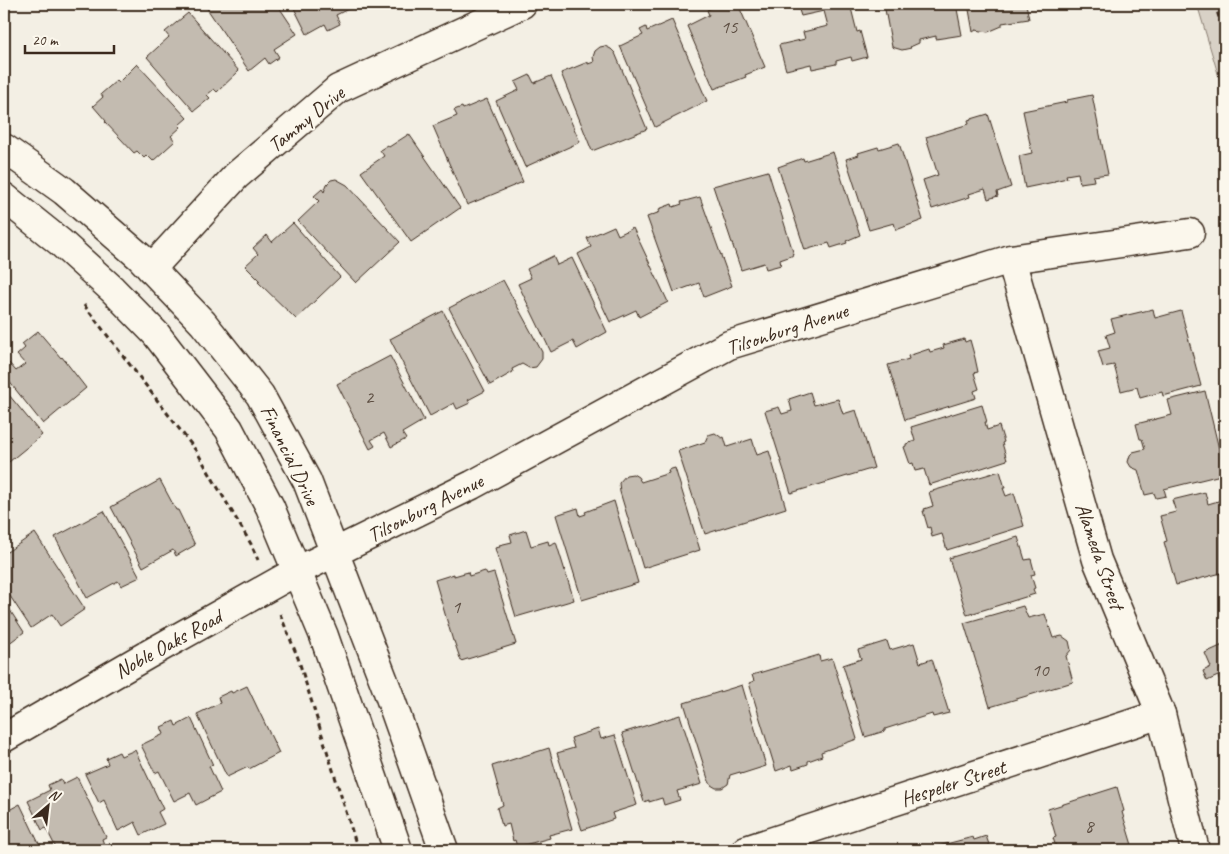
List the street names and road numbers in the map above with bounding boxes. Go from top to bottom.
street label: Tammy Drive [262,79,351,158]
street label: Tilsonburg Avenue [723,297,852,361]
street label: Financial Drive [255,401,326,510]
street label: Tilsonburg Avenue [363,467,488,548]
street label: Alameda Street [1070,499,1131,615]
street label: Noble Oaks Road [110,602,229,684]
street label: Hespeler Street [897,753,1011,812]

